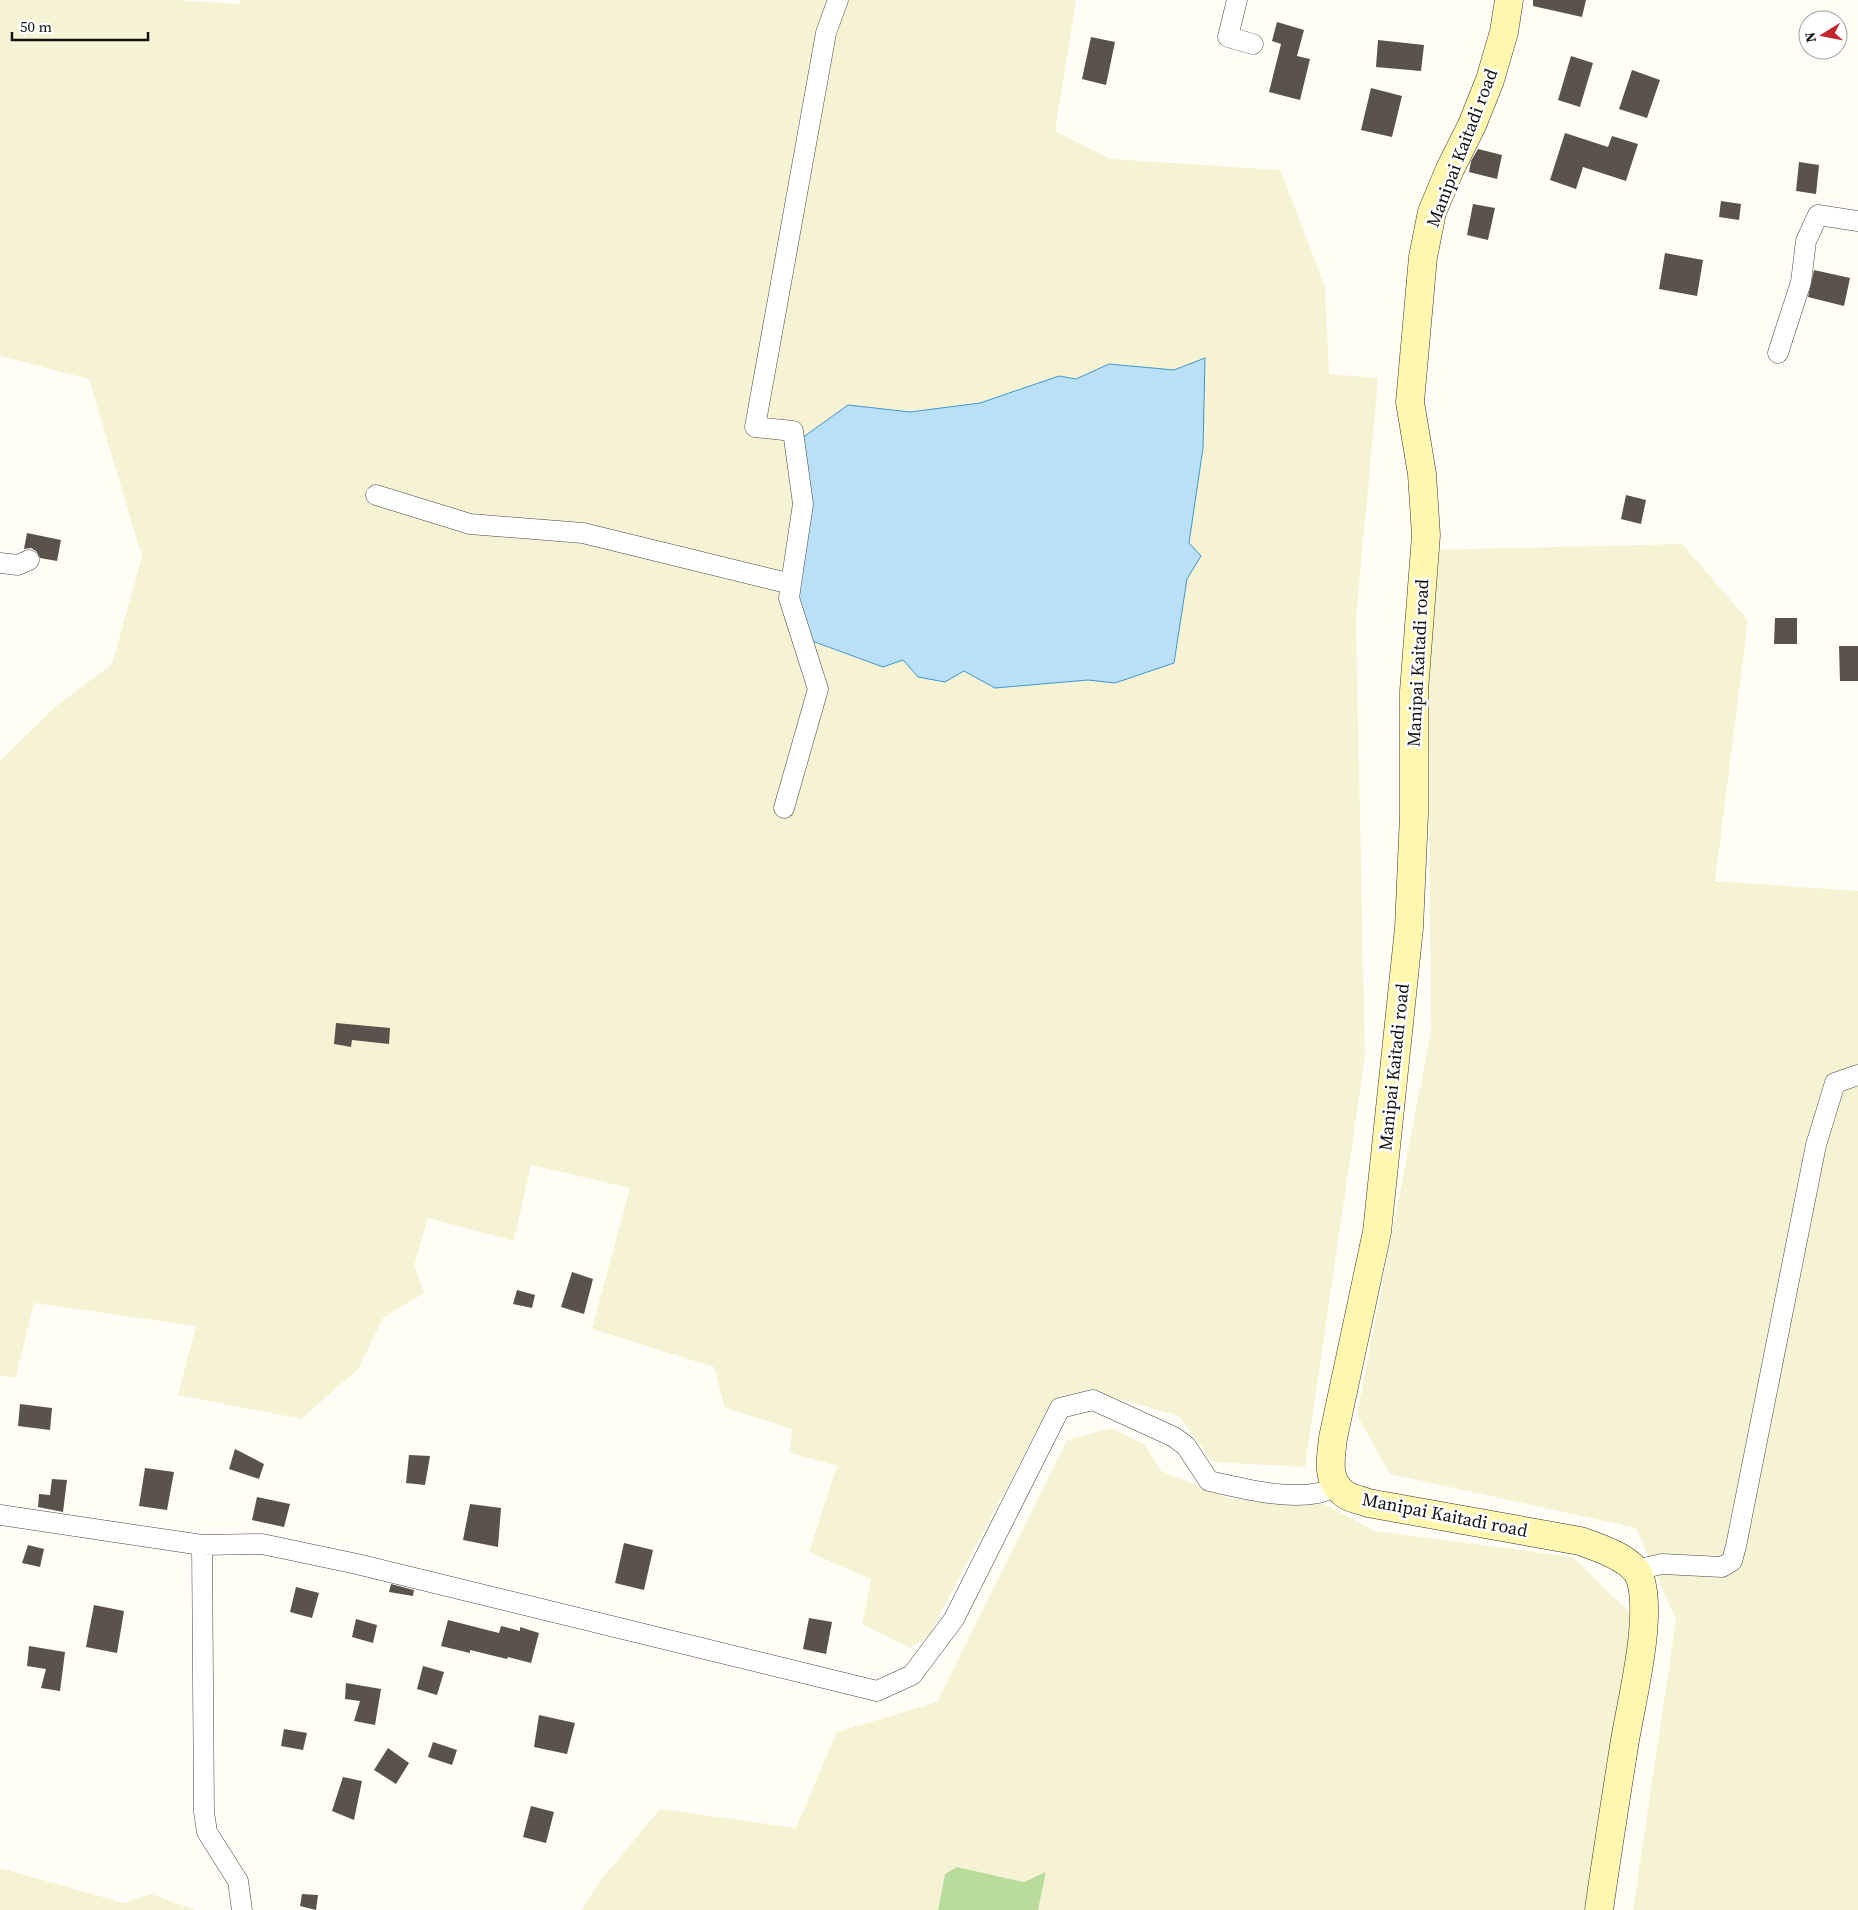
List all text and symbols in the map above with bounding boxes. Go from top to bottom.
scale bar [12,10,149,42]
north arrow [1798,10,1848,60]
text: 50 m [20,16,52,37]
text: N [1799,30,1821,44]
street label: Manipai Kaitadi road [1420,65,1503,231]
street label: Manipai Kaitadi road [1401,578,1434,748]
street label: Manipai Kaitadi road [1372,982,1415,1152]
street label: Manipai Kaitadi road [1360,1486,1530,1543]

